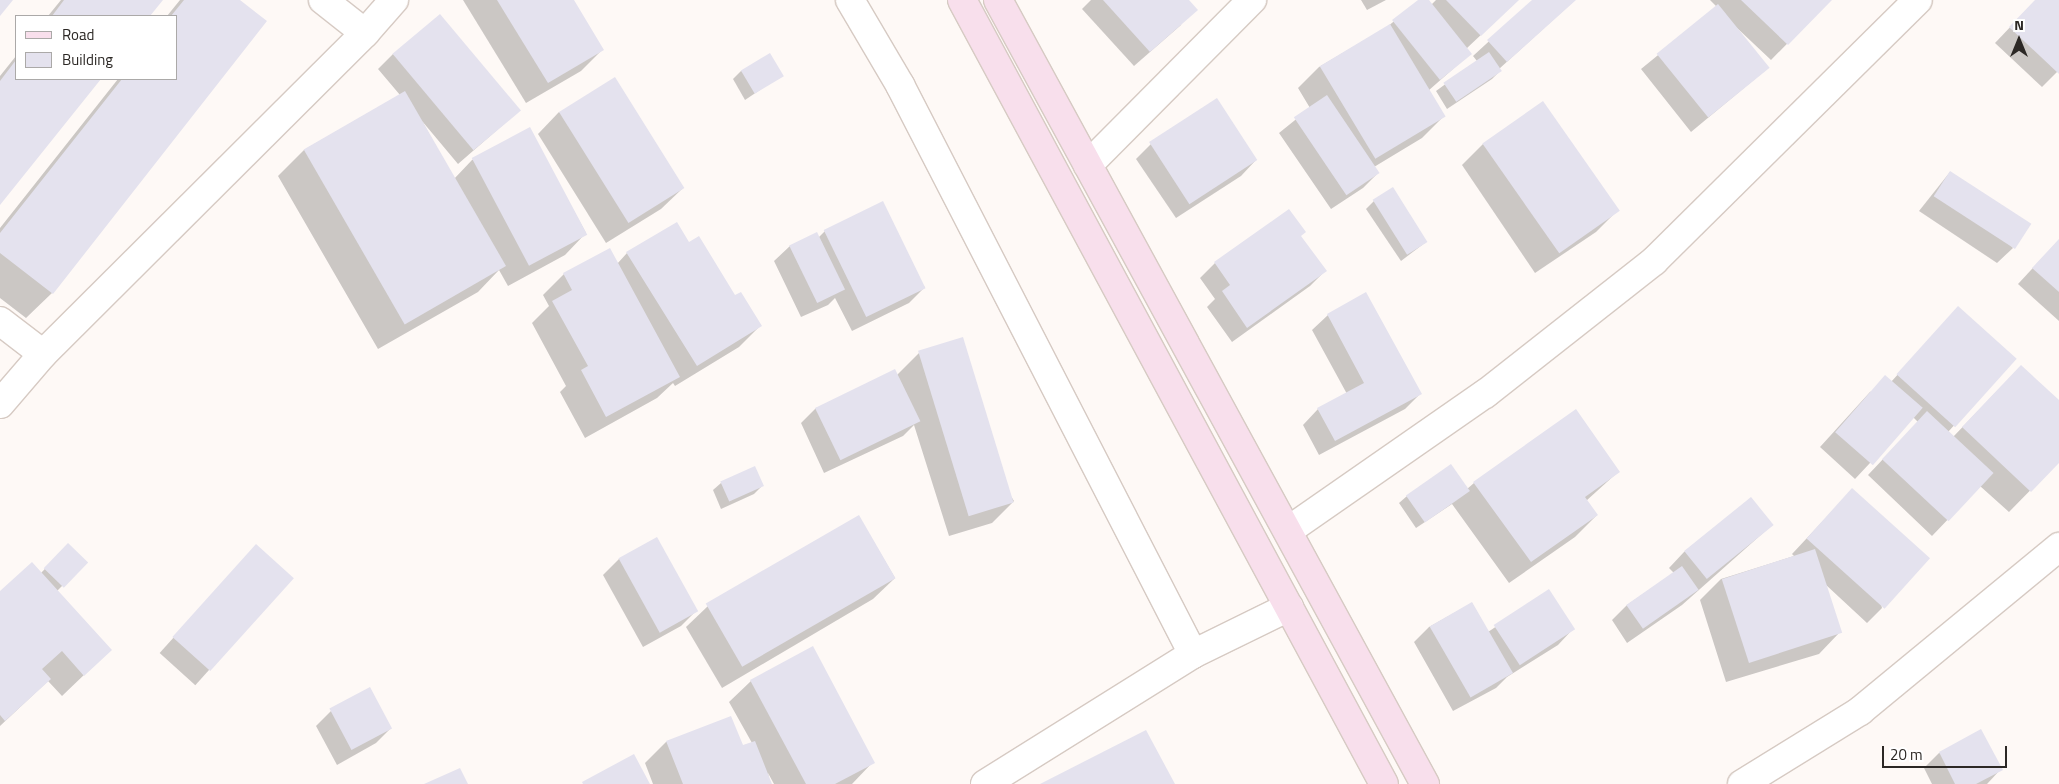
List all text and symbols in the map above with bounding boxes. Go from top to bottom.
text: N [2014,14,2024,35]
legend [15,15,178,80]
north arrow [1994,15,2044,65]
text: Road [62,23,94,46]
text: Building [62,48,113,71]
scale bar [1884,736,2009,768]
text: 20 m [1890,743,1923,766]

